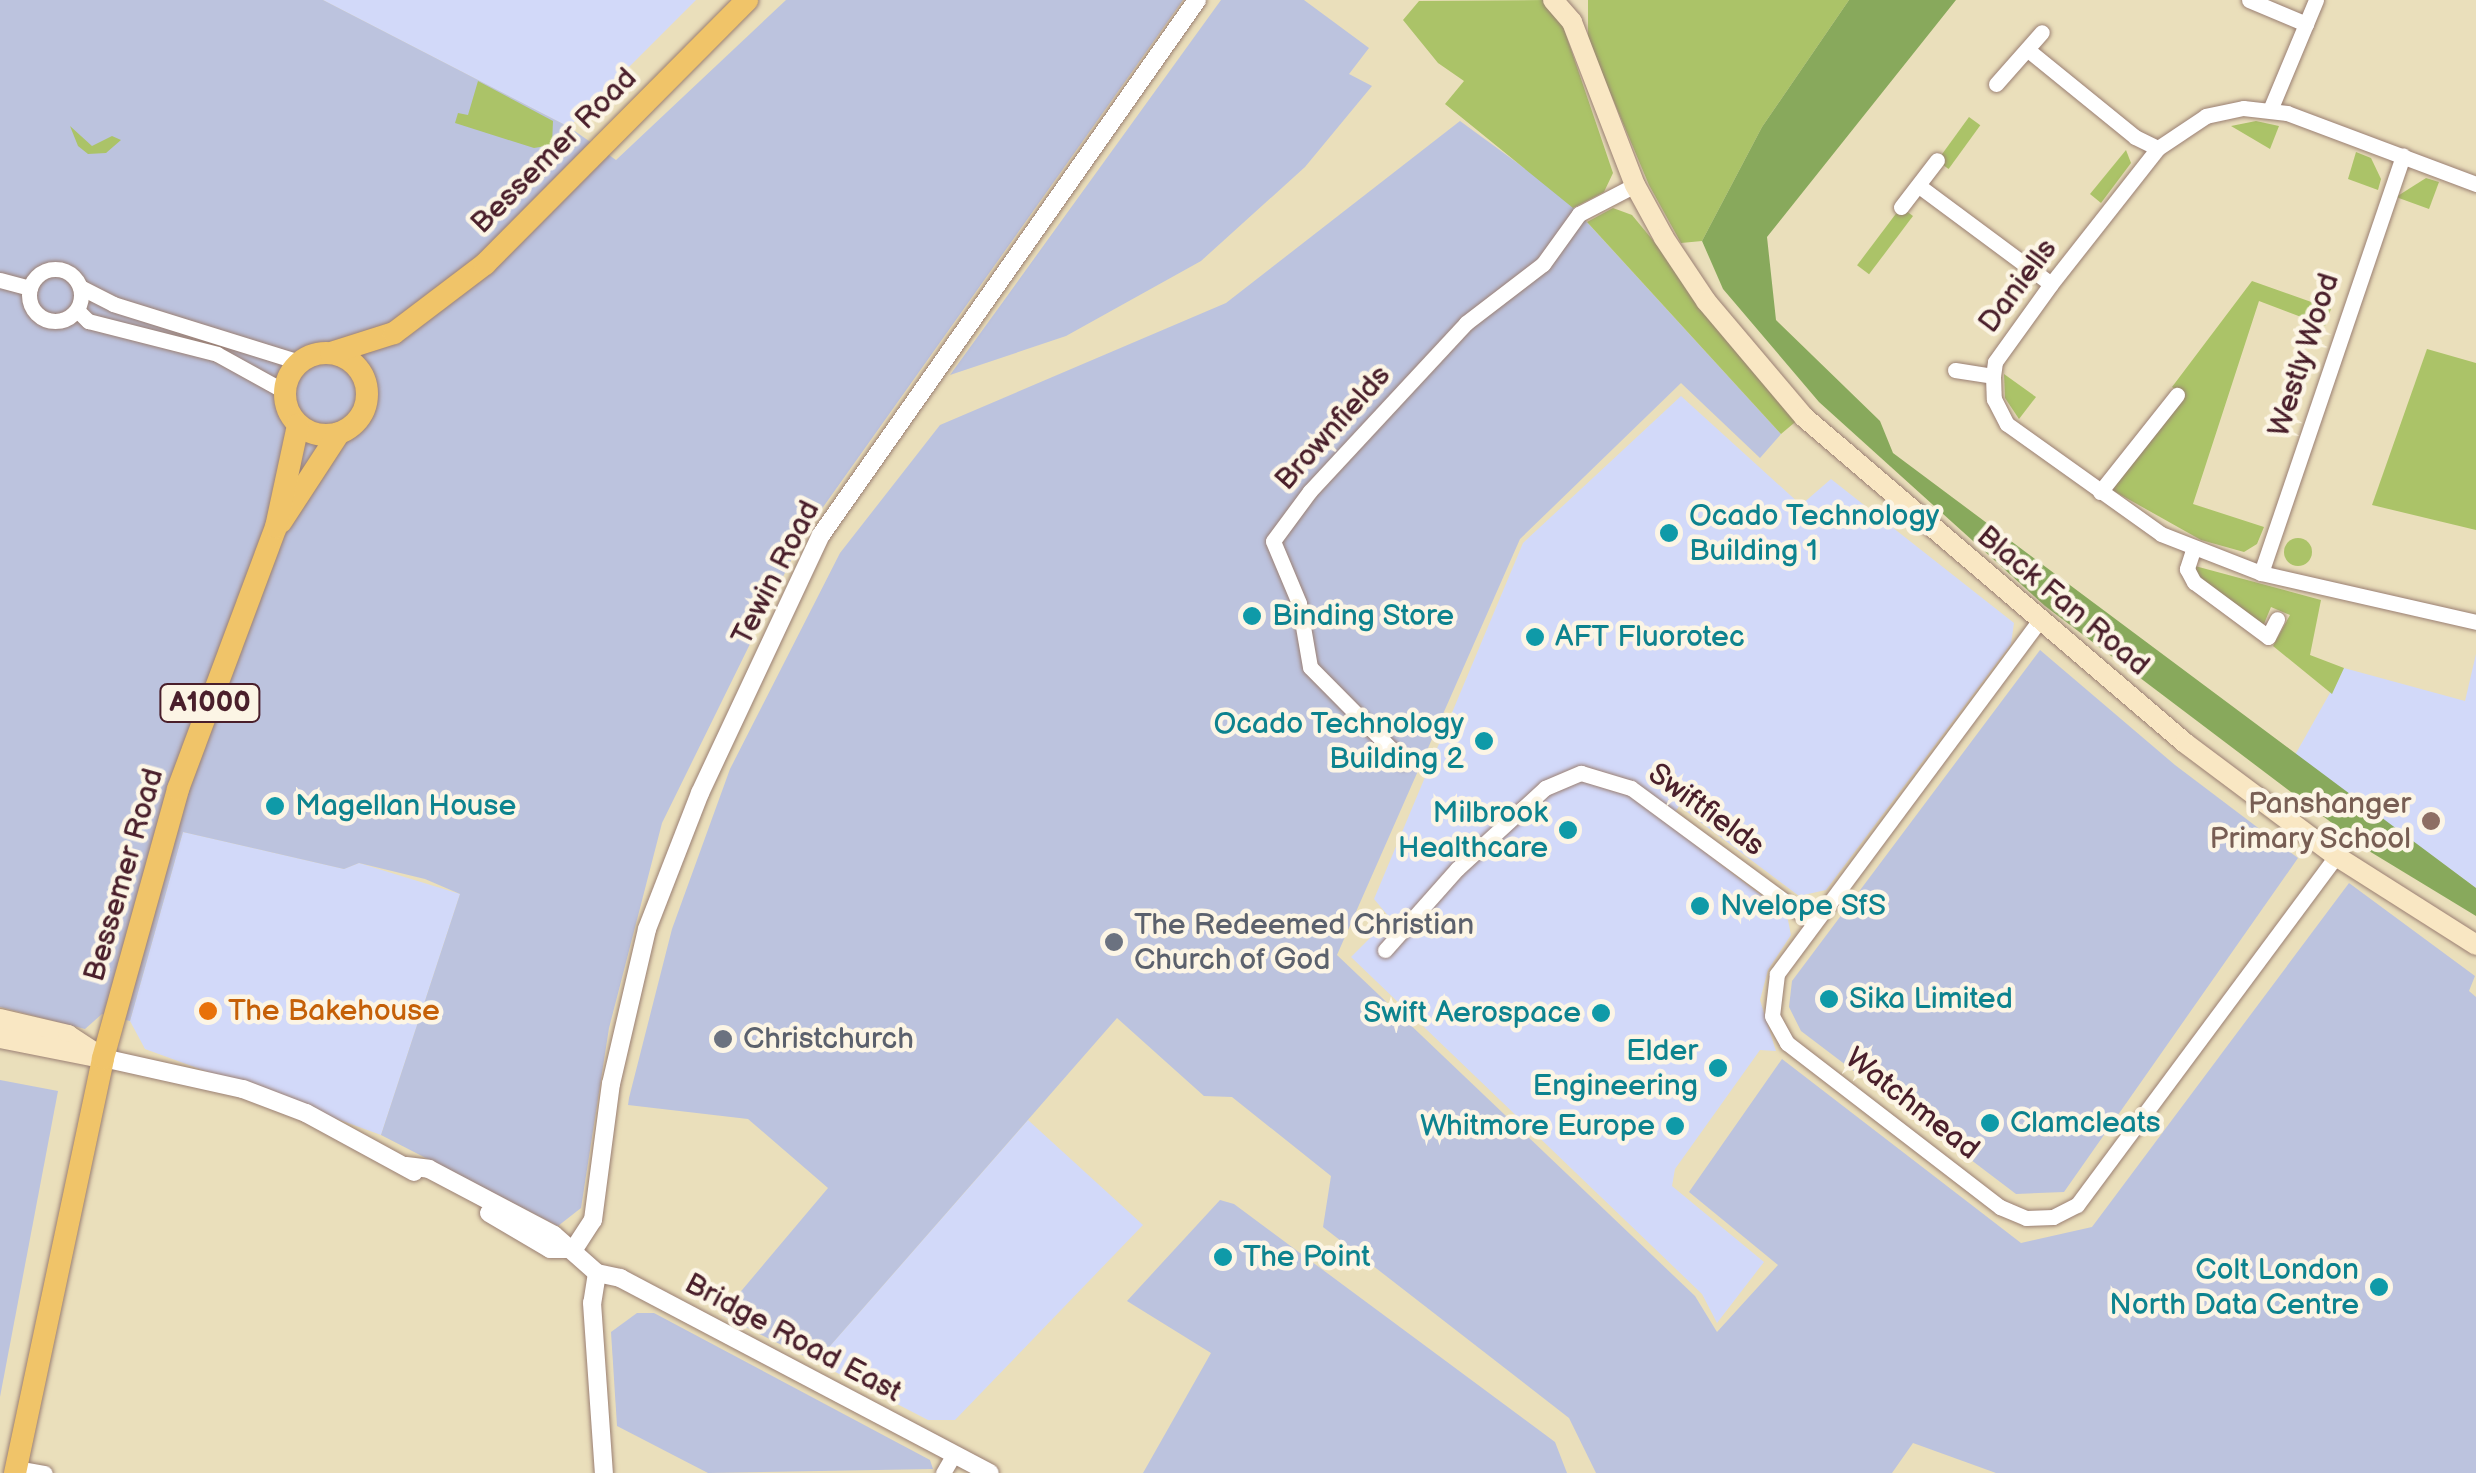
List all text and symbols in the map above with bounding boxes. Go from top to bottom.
street label: Bessemer Road [464,61,644,241]
street label: Daniells [1971,232,2065,340]
street label: Westly Wood [2260,267,2348,443]
street label: Brownfields [1268,358,1398,498]
street label: Tewin Road [724,495,828,651]
place label: Ocado Technology Building 1 [1689,498,1940,568]
street label: Black Fan Road [1969,518,2157,684]
marker: Ocado Technology Building 1 [1658,522,1680,544]
place label: Binding Store [1272,598,1455,634]
marker: Binding Store [1241,605,1263,627]
place label: AFT Fluorotec [1555,619,1745,655]
marker: AFT Fluorotec [1524,626,1546,648]
road number: A1000 [158,680,262,726]
place label: Ocado Technology Building 2 [1213,706,1464,776]
marker: Ocado Technology Building 2 [1473,730,1495,752]
street label: Swiftfields [1641,756,1771,864]
street label: Bessemer Road [76,764,172,986]
place label: Panshanger Primary School [2207,786,2411,856]
place label: Magellan House [295,788,516,824]
marker: Magellan House [264,795,286,817]
place label: Milbrook Healthcare [1398,795,1548,866]
marker: Panshanger Primary School [2420,810,2442,832]
marker: Milbrook Healthcare [1557,819,1579,841]
place label: Nvelope SfS [1720,888,1887,924]
marker: Nvelope SfS [1689,895,1711,917]
place label: The Redeemed Christian Church of God [1134,907,1474,978]
marker: The Redeemed Christian Church of God [1103,931,1125,953]
place label: Sika Limited [1849,981,2013,1017]
marker: Sika Limited [1818,988,1840,1010]
place label: The Bakehouse [228,993,440,1029]
place label: Swift Aerospace [1363,995,1581,1031]
marker: The Bakehouse [197,1000,219,1022]
marker: Swift Aerospace [1590,1002,1612,1024]
place label: Christchurch [743,1021,914,1057]
marker: Christchurch [712,1028,734,1050]
place label: Elder Engineering [1532,1033,1698,1104]
street label: Watchmead [1838,1040,1986,1168]
marker: Elder Engineering [1707,1057,1729,1079]
place label: Clamcleats [2010,1105,2161,1141]
place label: Whitmore Europe [1420,1108,1655,1144]
marker: Clamcleats [1979,1112,2001,1134]
marker: Whitmore Europe [1664,1115,1686,1137]
place label: The Point [1243,1239,1371,1275]
marker: The Point [1212,1246,1234,1268]
place label: Colt London North Data Centre [2109,1252,2359,1322]
street label: Bridge Road East [678,1266,908,1410]
marker: Colt London North Data Centre [2368,1276,2390,1298]

